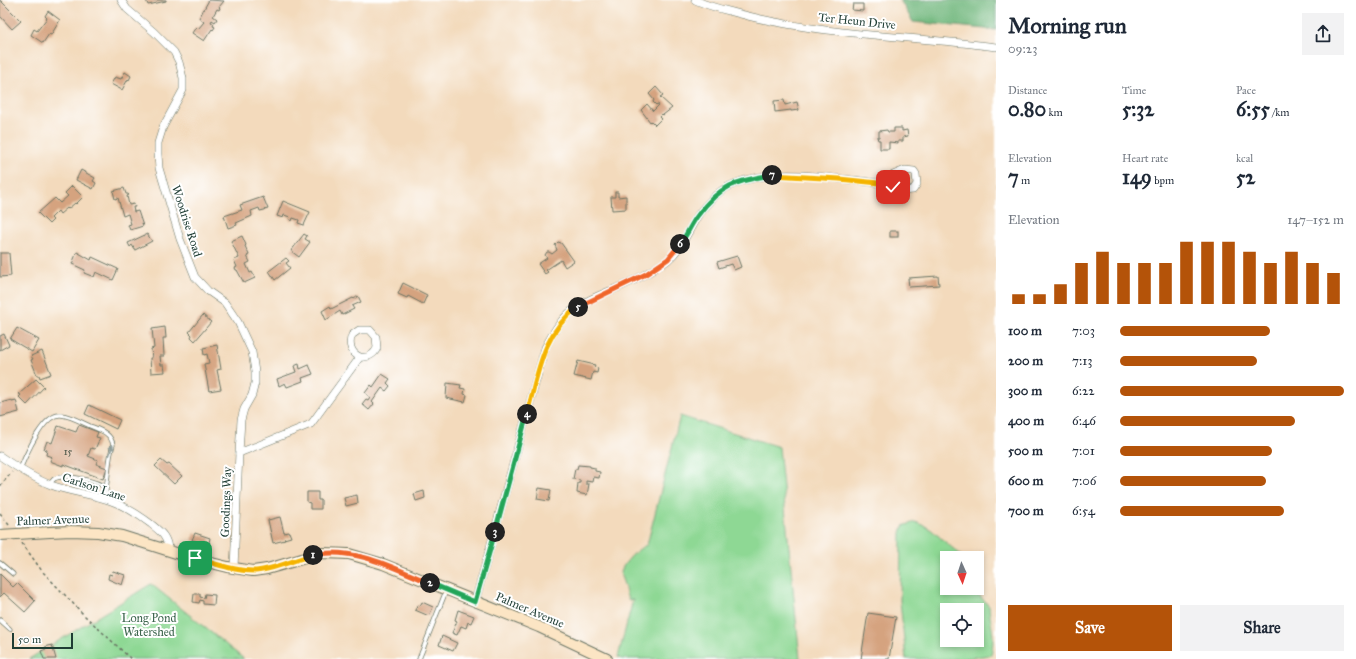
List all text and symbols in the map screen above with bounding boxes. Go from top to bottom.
street label: Ter Heun Drive [818,10,896,32]
text: Morning run [1008,12,1127,39]
button: share [1302,13,1344,55]
text: 09:23 [1008,41,1037,57]
text: Distance [1008,84,1047,97]
text: Time [1122,84,1146,97]
text: Pace [1236,84,1256,97]
text: 0.80 [1008,97,1046,121]
text: 5:32 [1122,97,1154,121]
text: 6:55 [1236,97,1270,121]
text: km [1046,106,1063,119]
text: /km [1270,106,1290,119]
text: Elevation [1008,152,1052,165]
text: Heart rate [1122,152,1168,165]
text: kcal [1236,152,1253,165]
pin: 7 [762,165,782,185]
text: 7 [1008,165,1019,189]
text: 149 [1122,165,1152,189]
text: 52 [1236,165,1255,189]
text: 7 [769,168,775,181]
pin [876,170,910,204]
text: m [1019,174,1030,187]
text: bpm [1152,174,1174,187]
icon: check [882,176,904,198]
street label: Woodrise Road [169,183,205,259]
text: Elevation [1008,212,1060,228]
text: 147–152 m [1287,212,1344,228]
pin: 6 [670,234,690,254]
text: 6 [677,237,683,250]
pin: 5 [568,297,588,317]
text: 5 [575,300,581,313]
text: 100 m [1008,323,1042,339]
text: 7:03 [1072,323,1095,339]
text: 200 m [1008,353,1043,369]
text: 7:13 [1072,353,1093,369]
text: 300 m [1008,383,1042,399]
text: 6:22 [1072,383,1095,399]
pin: 4 [517,404,537,424]
text: 4 [524,407,530,420]
text: 400 m [1008,413,1044,429]
text: 6:46 [1072,413,1096,429]
one-way arrow [108,443,114,455]
text: 500 m [1008,443,1043,459]
text: 7:01 [1072,443,1095,459]
house number: 15 [64,446,73,458]
street label: Goodings Way [218,466,235,538]
street label: Carlson Lane [60,470,128,504]
text: 600 m [1008,473,1044,489]
text: 7:06 [1072,473,1096,489]
text: 700 m [1008,503,1044,519]
text: 6:54 [1072,503,1095,519]
street label: Palmer Avenue [16,512,90,528]
pin: 3 [485,522,505,542]
text: 3 [493,525,497,538]
pin [178,541,212,575]
pin: 1 [303,545,323,565]
icon: arrive [184,547,206,569]
text: 1 [311,548,315,561]
north arrow [940,551,984,595]
map controls [940,551,984,647]
pin: 2 [420,573,440,593]
text: 2 [427,576,433,589]
street label: Palmer Avenue [494,589,566,631]
button: locate [940,603,984,647]
button: Save [1008,605,1172,651]
button: Share [1180,605,1344,651]
park label: Long Pond Watershed [122,611,176,639]
scale bar [12,631,73,650]
text: 50 m [18,633,41,646]

